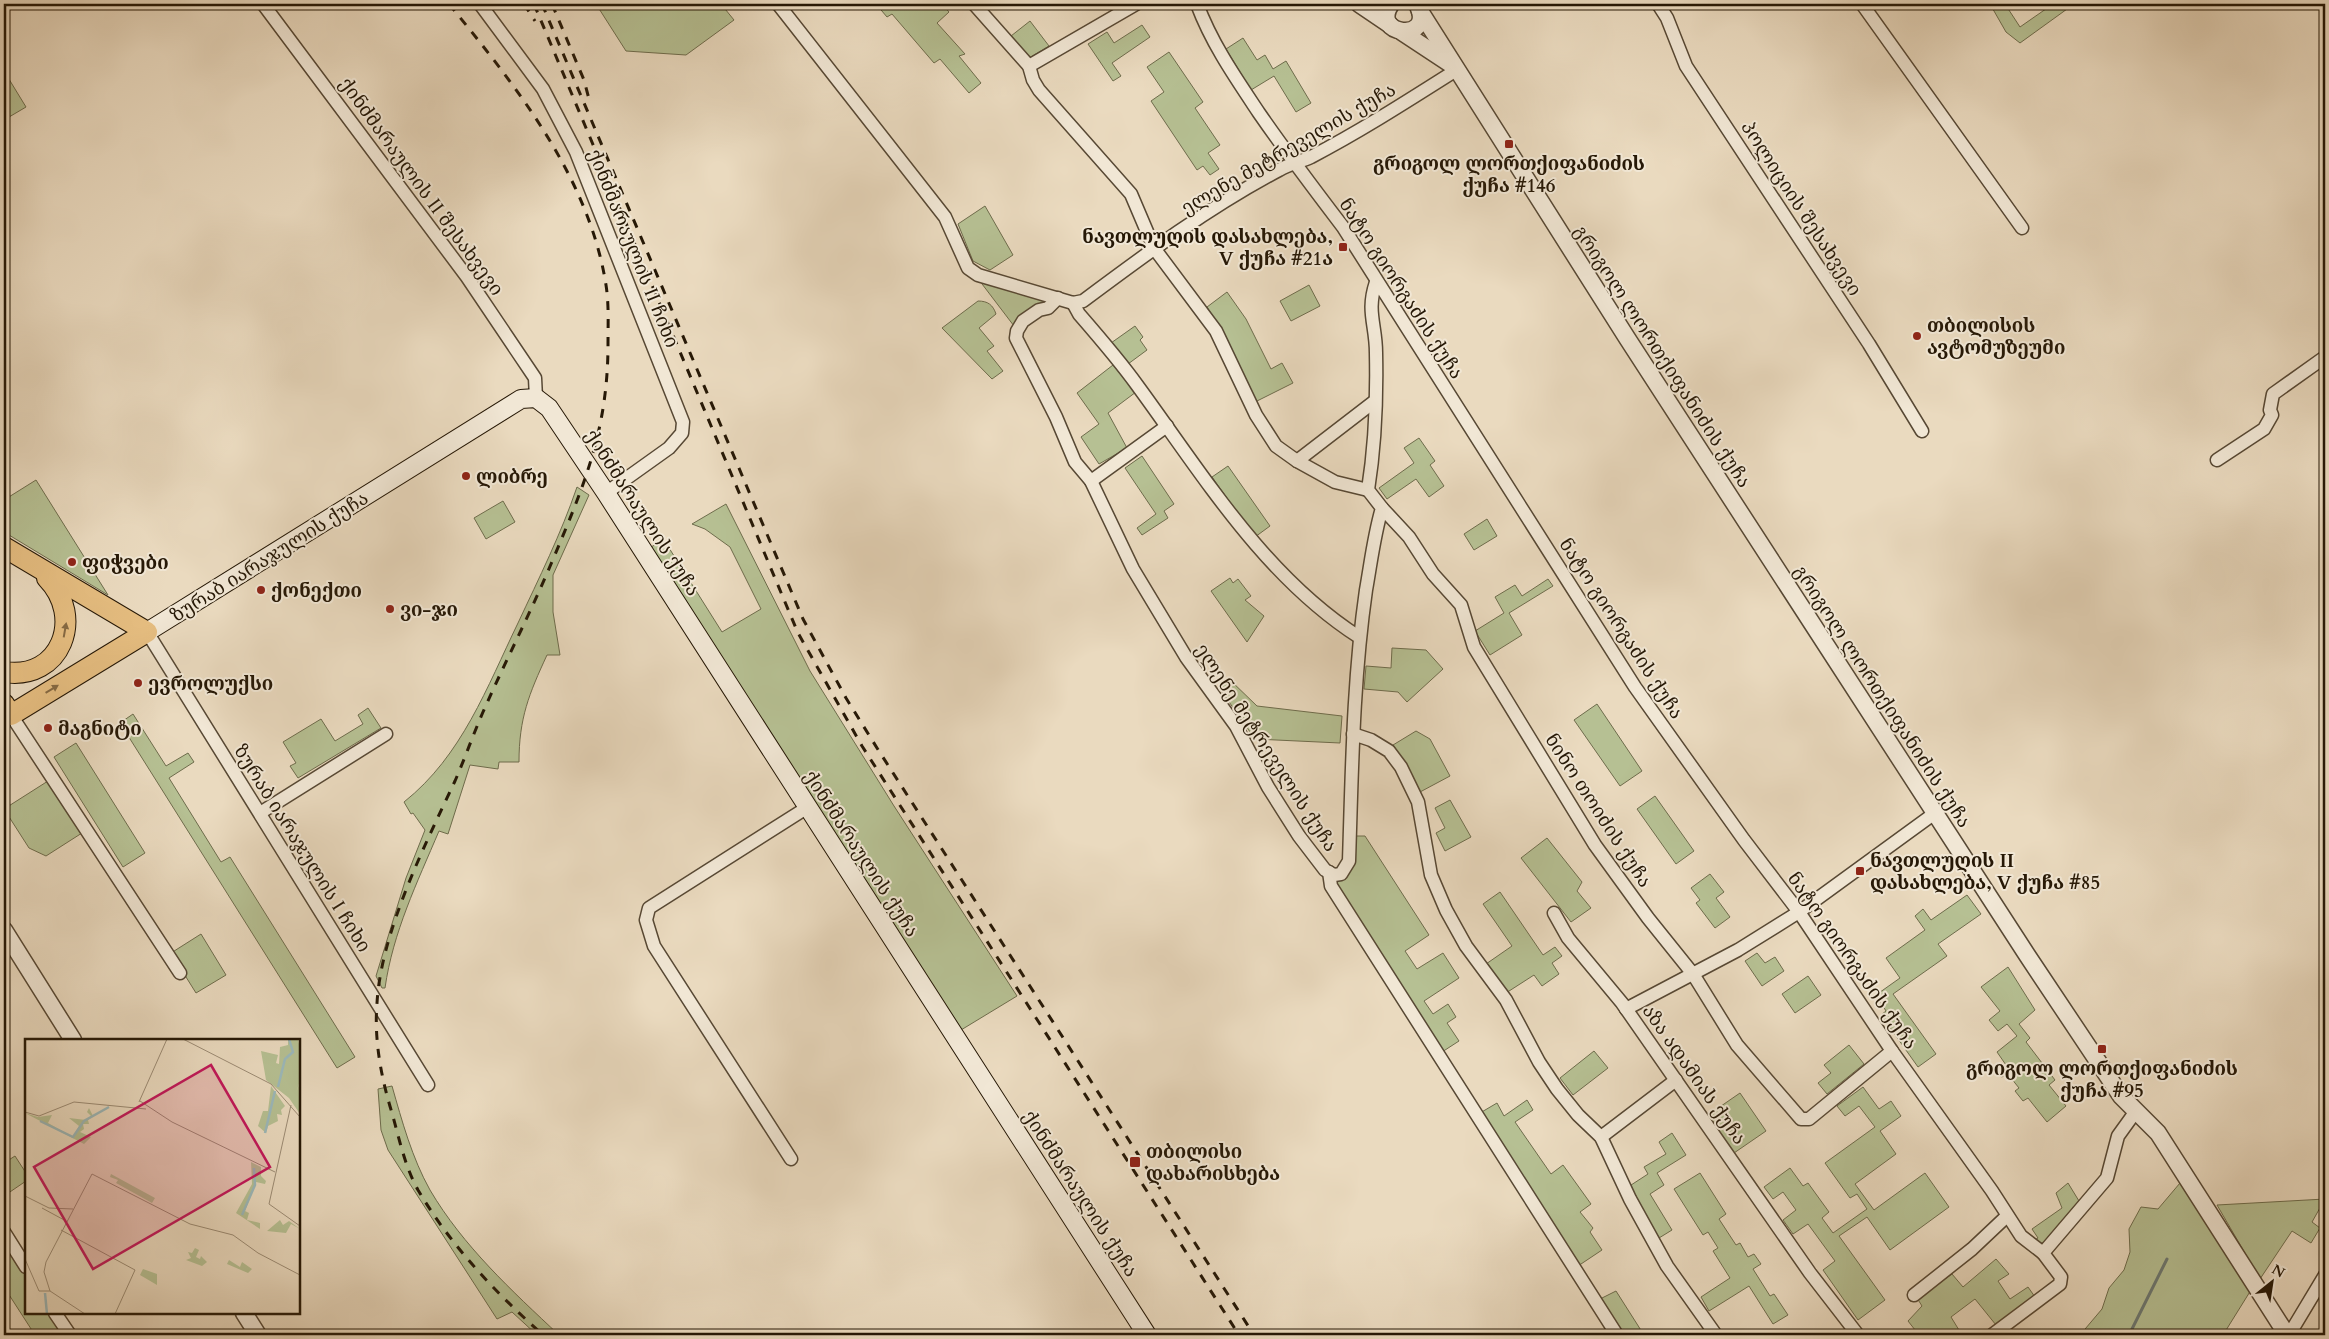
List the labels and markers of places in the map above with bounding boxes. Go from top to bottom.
marker: გრიგოლ ლორთქიფანიძის ქუჩა #146 [1503,138,1515,150]
place label: გრიგოლ ლორთქიფანიძის ქუჩა #146 [1373,151,1645,199]
place label: ნავთლუღის დასახლება, V ქუჩა #21ა [1082,224,1333,272]
marker: ნავთლუღის დასახლება, V ქუჩა #21ა [1337,241,1349,253]
place label: თბილისის ავტომუზეუმი [1927,313,2065,361]
marker: თბილისის ავტომუზეუმი [1911,330,1923,342]
place label: ლიბრე [476,464,548,490]
marker: ლიბრე [460,470,472,482]
place label: ფიჭვები [82,550,169,576]
marker: ფიჭვები [66,556,78,568]
place label: ქონექთი [271,578,362,604]
marker: ქონექთი [255,584,267,596]
place label: ვი-ჯი [400,597,458,623]
marker: ვი-ჯი [384,603,396,615]
place label: ევროლუქსი [148,671,273,697]
marker: ევროლუქსი [132,677,144,689]
place label: მაგნიტი [58,716,142,742]
marker: მაგნიტი [42,722,54,734]
place label: ნავთლუღის II დასახლება, V ქუჩა #85 [1870,848,2100,896]
marker: ნავთლუღის II დასახლება, V ქუჩა #85 [1854,865,1866,877]
marker: გრიგოლ ლორთქიფანიძის ქუჩა #95 [2096,1043,2108,1055]
place label: გრიგოლ ლორთქიფანიძის ქუჩა #95 [1966,1056,2238,1104]
place label: თბილისი დახარისხება [1146,1139,1280,1187]
marker: თბილისი დახარისხება [1128,1155,1142,1169]

